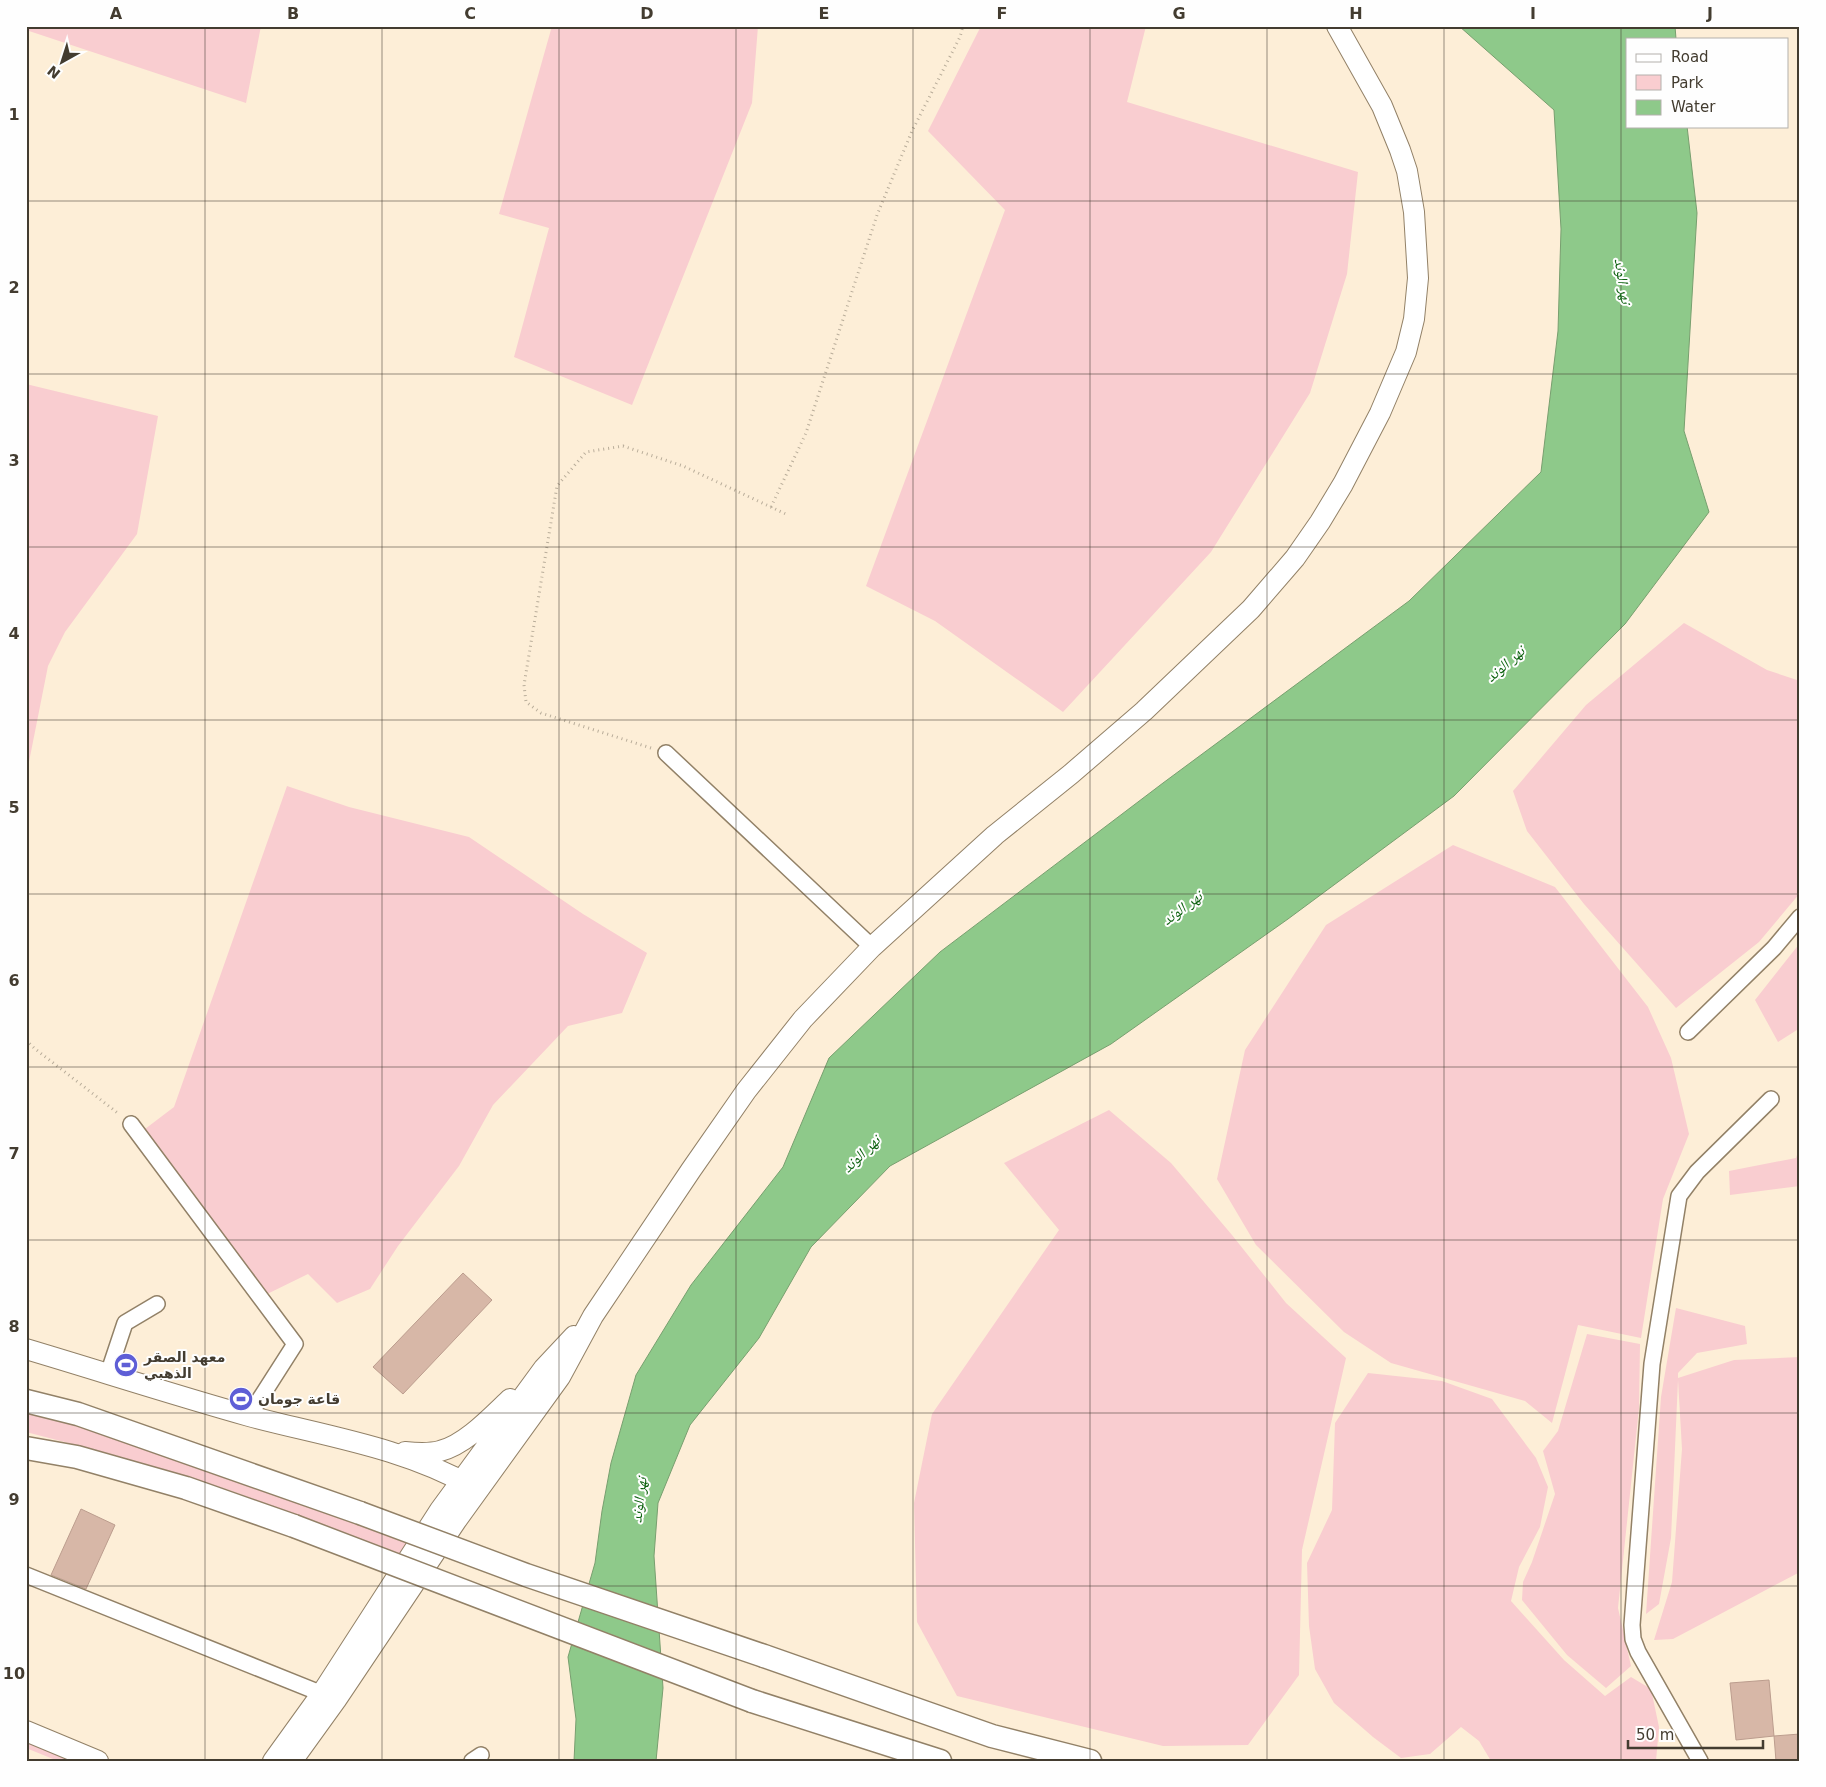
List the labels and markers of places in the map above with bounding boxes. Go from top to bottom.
place label: معهد الصقر الذهبي [143,1349,225,1382]
sports icon: معهد الصقر الذهبي [113,1352,139,1378]
sports icon: قاعة جومان [228,1386,254,1412]
place label: قاعة جومان [258,1391,340,1408]

